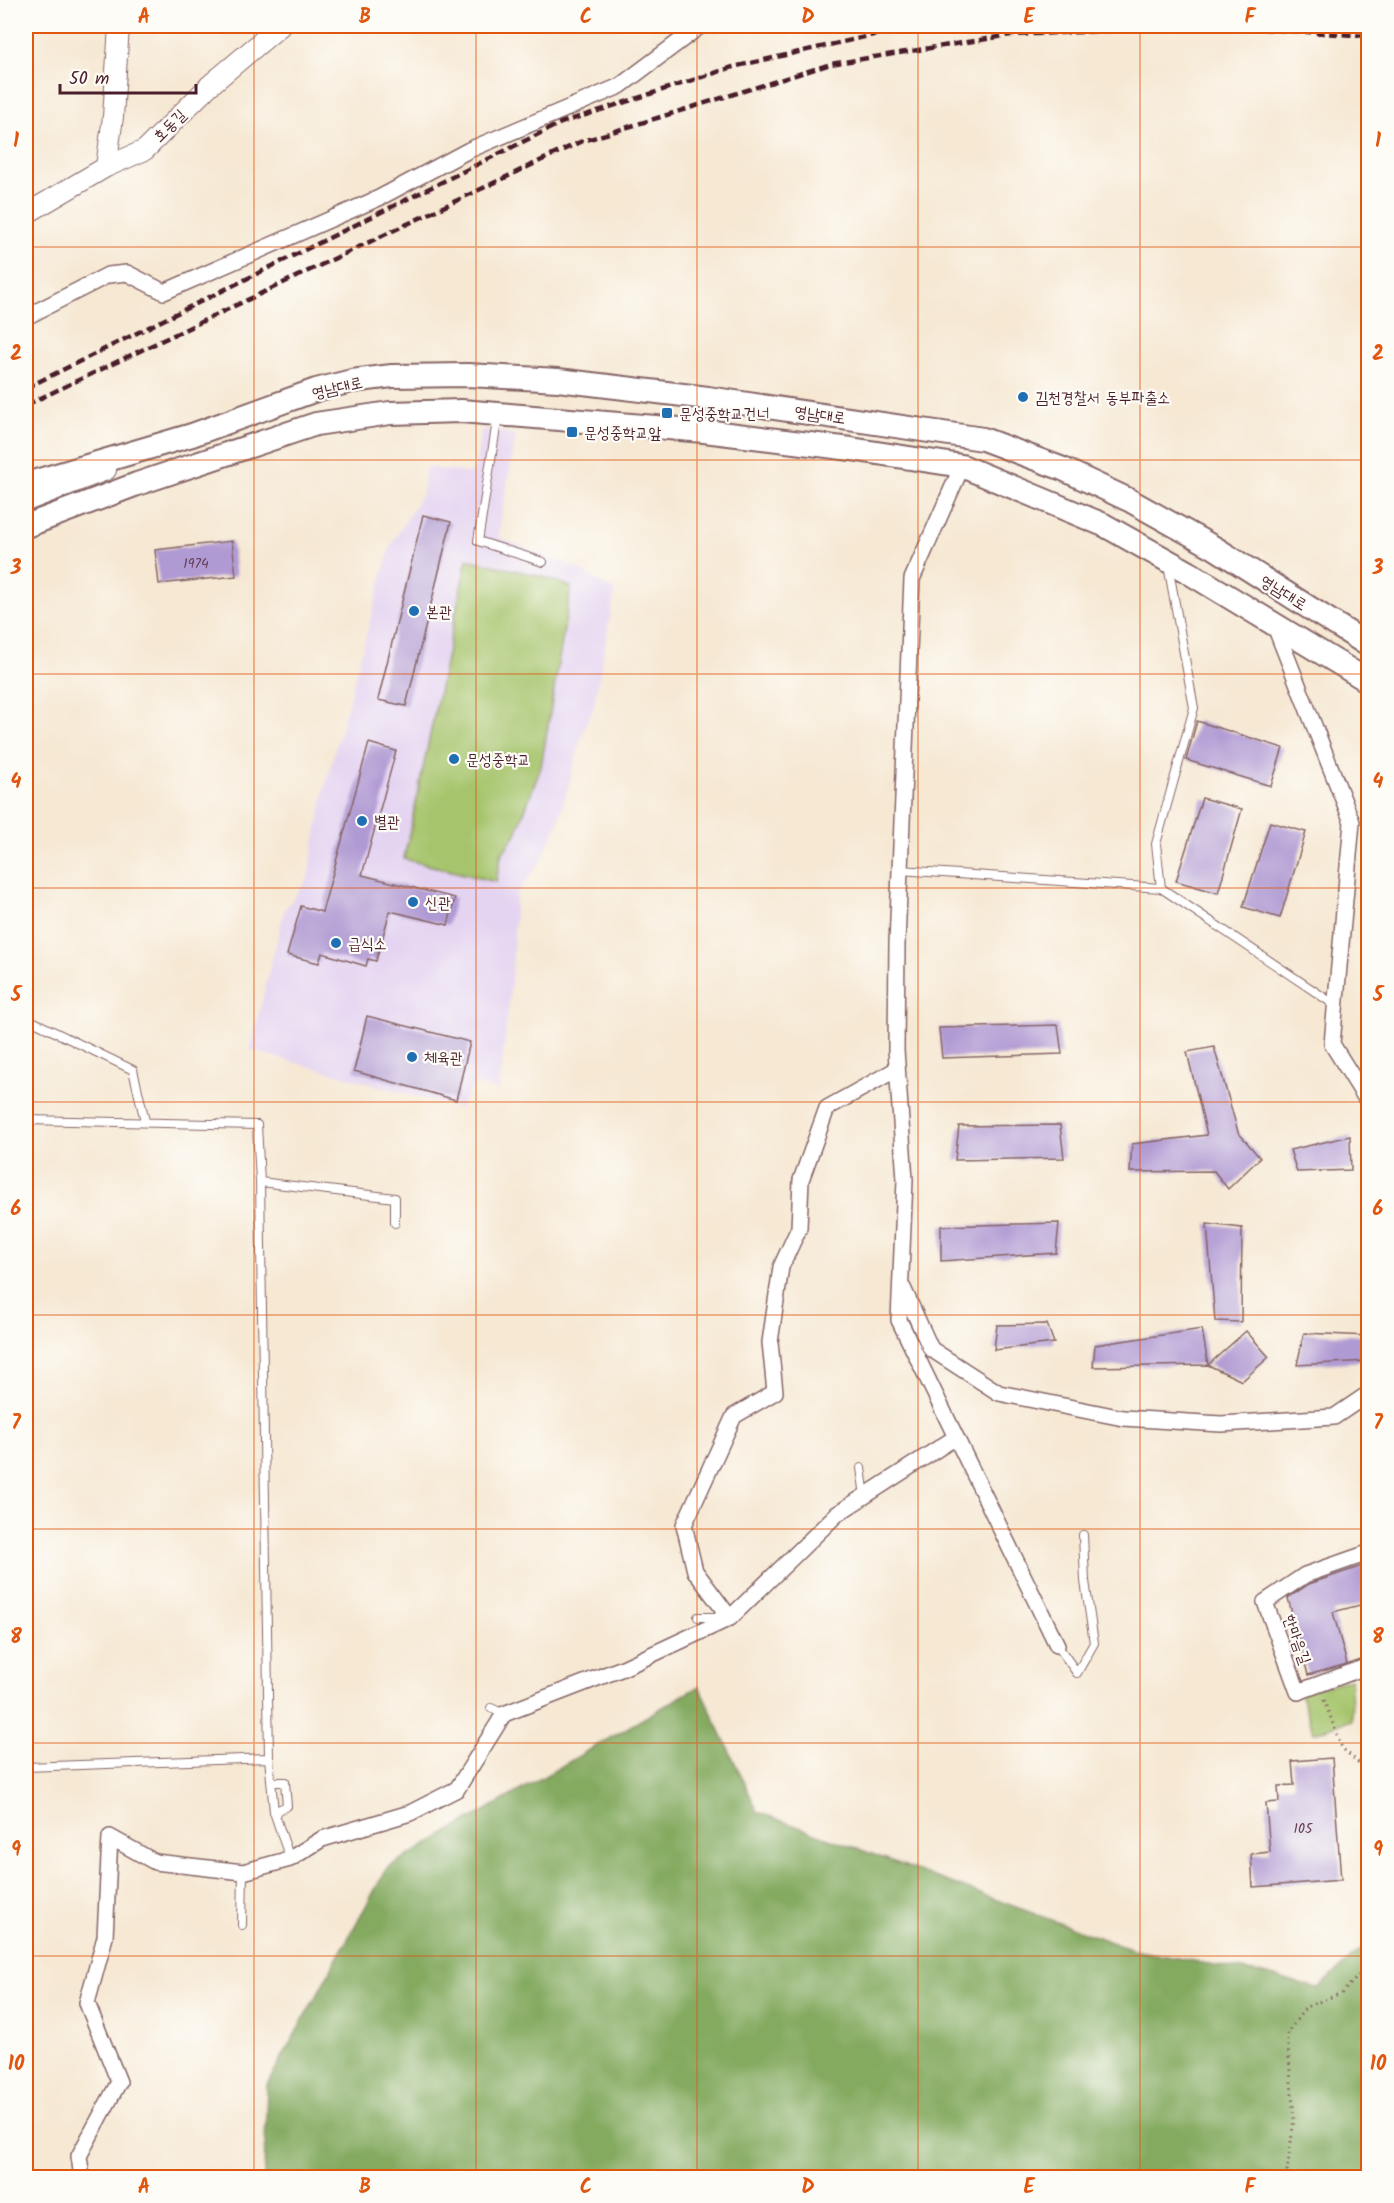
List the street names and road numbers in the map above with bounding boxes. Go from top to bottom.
street label: 호동길 [148,103,193,149]
street label: 영남대로 [309,370,365,406]
street label: 영남대로 [793,400,847,431]
street label: 영남대로 [1255,569,1312,618]
street label: 한마음길 [1276,1611,1317,1668]

